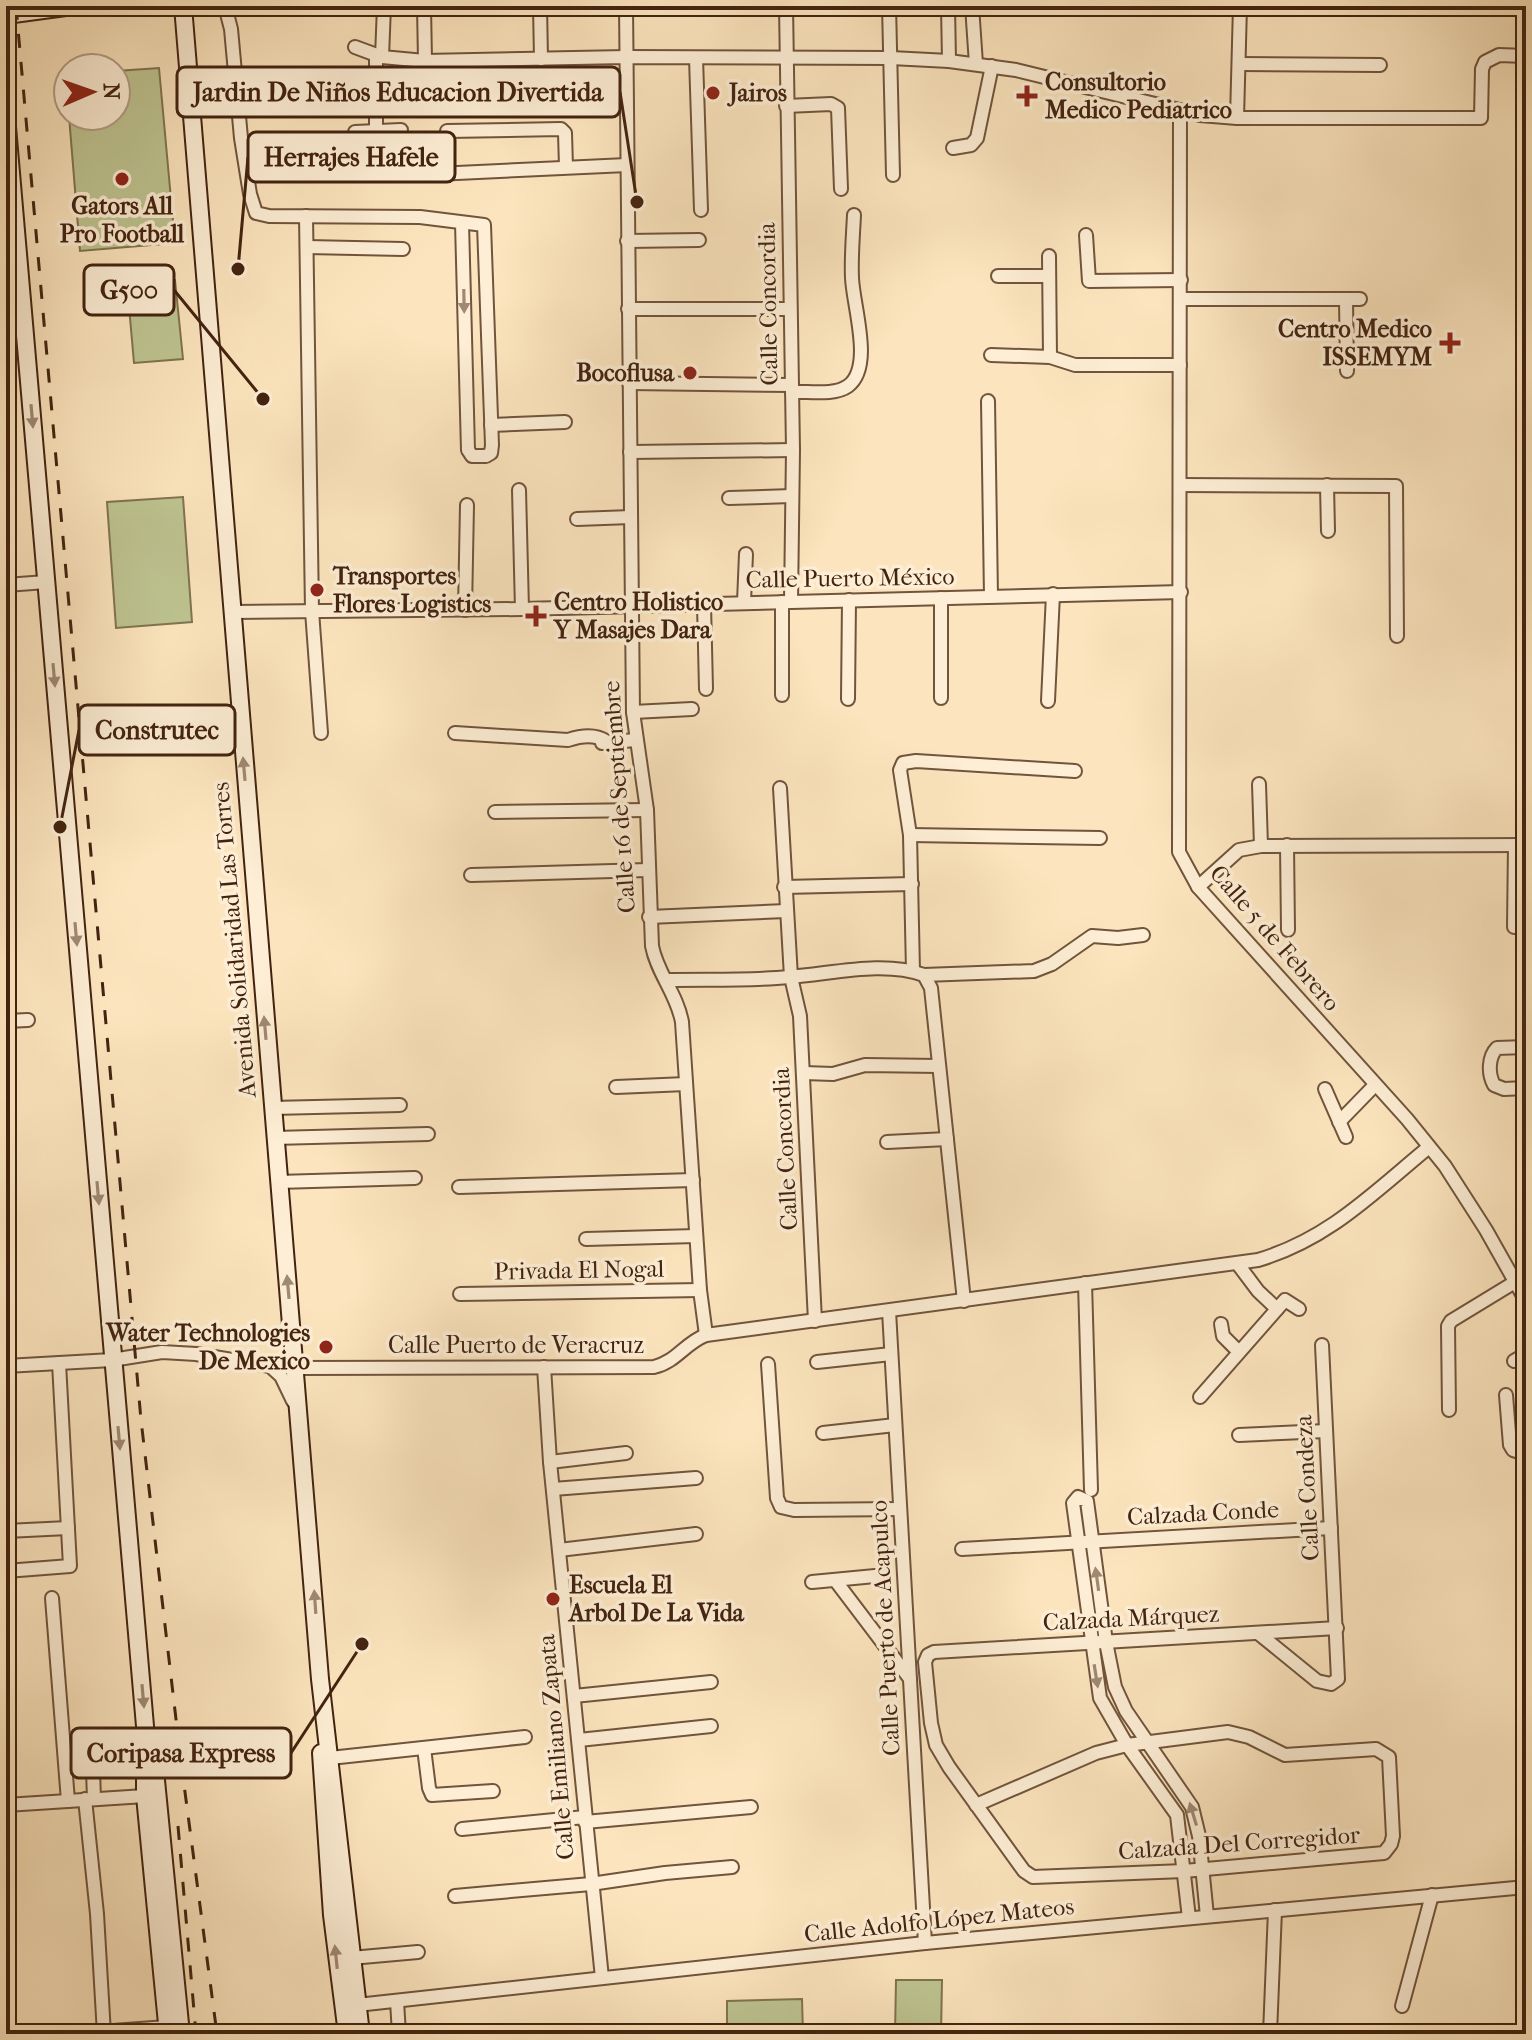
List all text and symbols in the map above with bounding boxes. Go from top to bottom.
north arrow [52,52,132,132]
callout: Jardin De Niños Educacion Divertida [177,67,620,117]
place label: Consultorio Medico Pediatrico [1045,68,1232,124]
text: Jardin De Niños Educacion Divertida [190,77,604,108]
place label: Jairos [727,79,787,107]
text: N [98,83,124,100]
marker: Jairos [704,84,722,102]
marker: Consultorio Medico Pediatrico [1016,85,1038,107]
callout: Herrajes Hafele [248,132,455,182]
text: Herrajes Hafele [263,142,439,173]
marker: Gators All Pro Football [113,170,131,188]
place label: Gators All Pro Football [60,192,185,248]
street label: Calle Concordia [753,221,783,386]
callout: G500 [84,265,174,315]
text: G500 [100,275,158,306]
one-way arrow [458,289,470,314]
place label: Centro Medico ISSEMYM [1278,315,1432,371]
marker: Centro Medico ISSEMYM [1439,332,1461,354]
place label: Bocoflusa [576,359,675,387]
marker: Bocoflusa [681,364,699,382]
one-way arrow [25,404,38,429]
place label: Transportes Flores Logistics [332,562,491,618]
street label: Calle Puerto México [745,562,955,594]
marker: Transportes Flores Logistics [308,581,326,599]
place label: Centro Holistico Y Masajes Dara [552,588,723,644]
marker: Centro Holistico Y Masajes Dara [525,605,547,627]
one-way arrow [48,663,61,688]
street label: Calle 16 de Septiembre [597,680,641,914]
callout: Construtec [79,705,235,755]
text: Construtec [95,715,219,746]
one-way arrow [238,756,251,781]
street label: Avenida Solidaridad Las Torres [206,781,262,1100]
street label: Calle 5 de Febrero [1204,859,1346,1017]
one-way arrow [69,922,82,947]
one-way arrow [258,1015,271,1040]
street label: Calle Concordia [767,1066,803,1231]
one-way arrow [91,1181,104,1206]
street label: Privada El Nogal [494,1255,665,1285]
one-way arrow [281,1274,294,1299]
place label: Water Technologies De Mexico [105,1319,310,1375]
street label: Calle Puerto de Veracruz [388,1331,644,1359]
marker: Water Technologies De Mexico [317,1338,335,1356]
street label: Calle Condeza [1289,1413,1325,1562]
one-way arrow [113,1425,126,1450]
street label: Calzada Conde [1126,1495,1280,1531]
street label: Calle Puerto de Acapulco [864,1499,906,1757]
one-way arrow [1090,1566,1103,1591]
place label: Escuela El Arbol De La Vida [567,1571,745,1627]
one-way arrow [308,1589,321,1614]
marker: Escuela El Arbol De La Vida [544,1590,562,1608]
street label: Calzada Márquez [1042,1599,1220,1637]
street label: Calle Emiliano Zapata [532,1632,580,1861]
one-way arrow [1090,1663,1102,1688]
one-way arrow [136,1684,149,1709]
callout: Coripasa Express [71,1728,291,1778]
text: Coripasa Express [87,1738,276,1769]
one-way arrow [1186,1802,1199,1826]
street label: Calzada Del Corregidor [1117,1821,1362,1865]
street label: Calle Adolfo López Mateos [803,1892,1076,1948]
one-way arrow [330,1944,343,1969]

